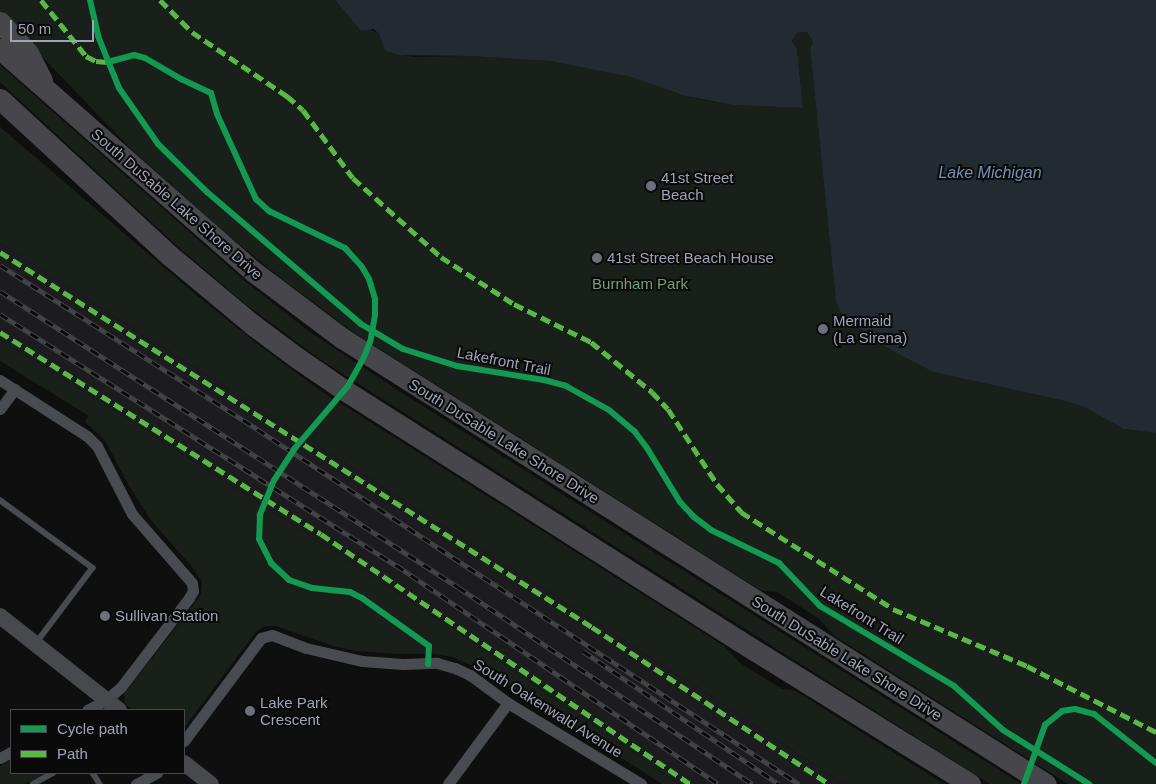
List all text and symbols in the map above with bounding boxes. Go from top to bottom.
scale bar [12,10,96,42]
text: 50 m [18,20,51,37]
street label: South DuSable Lake Shore Drive [88,125,266,283]
water label: Lake Michigan [938,163,1042,183]
place label: 41st Street Beach [661,168,734,203]
marker: 41st Street Beach [645,180,657,192]
place label: 41st Street Beach House [607,249,774,267]
marker: 41st Street Beach House [591,252,603,264]
park label: Burnham Park [592,275,688,293]
place label: Mermaid (La Sirena) [833,311,907,346]
marker: Mermaid (La Sirena) [817,323,829,335]
street label: Lakefront Trail [455,343,553,379]
street label: South DuSable Lake Shore Drive [406,375,602,507]
street label: Lakefront Trail [817,582,907,648]
street label: South DuSable Lake Shore Drive [749,592,945,724]
place label: Sullivan Station [115,607,218,625]
marker: Sullivan Station [99,610,111,622]
street label: South Oakenwald Avenue [470,654,626,762]
place label: Lake Park Crescent [260,693,328,728]
marker: Lake Park Crescent [244,705,256,717]
legend [10,709,185,774]
text: Cycle path [57,720,128,737]
text: Path [57,745,88,762]

